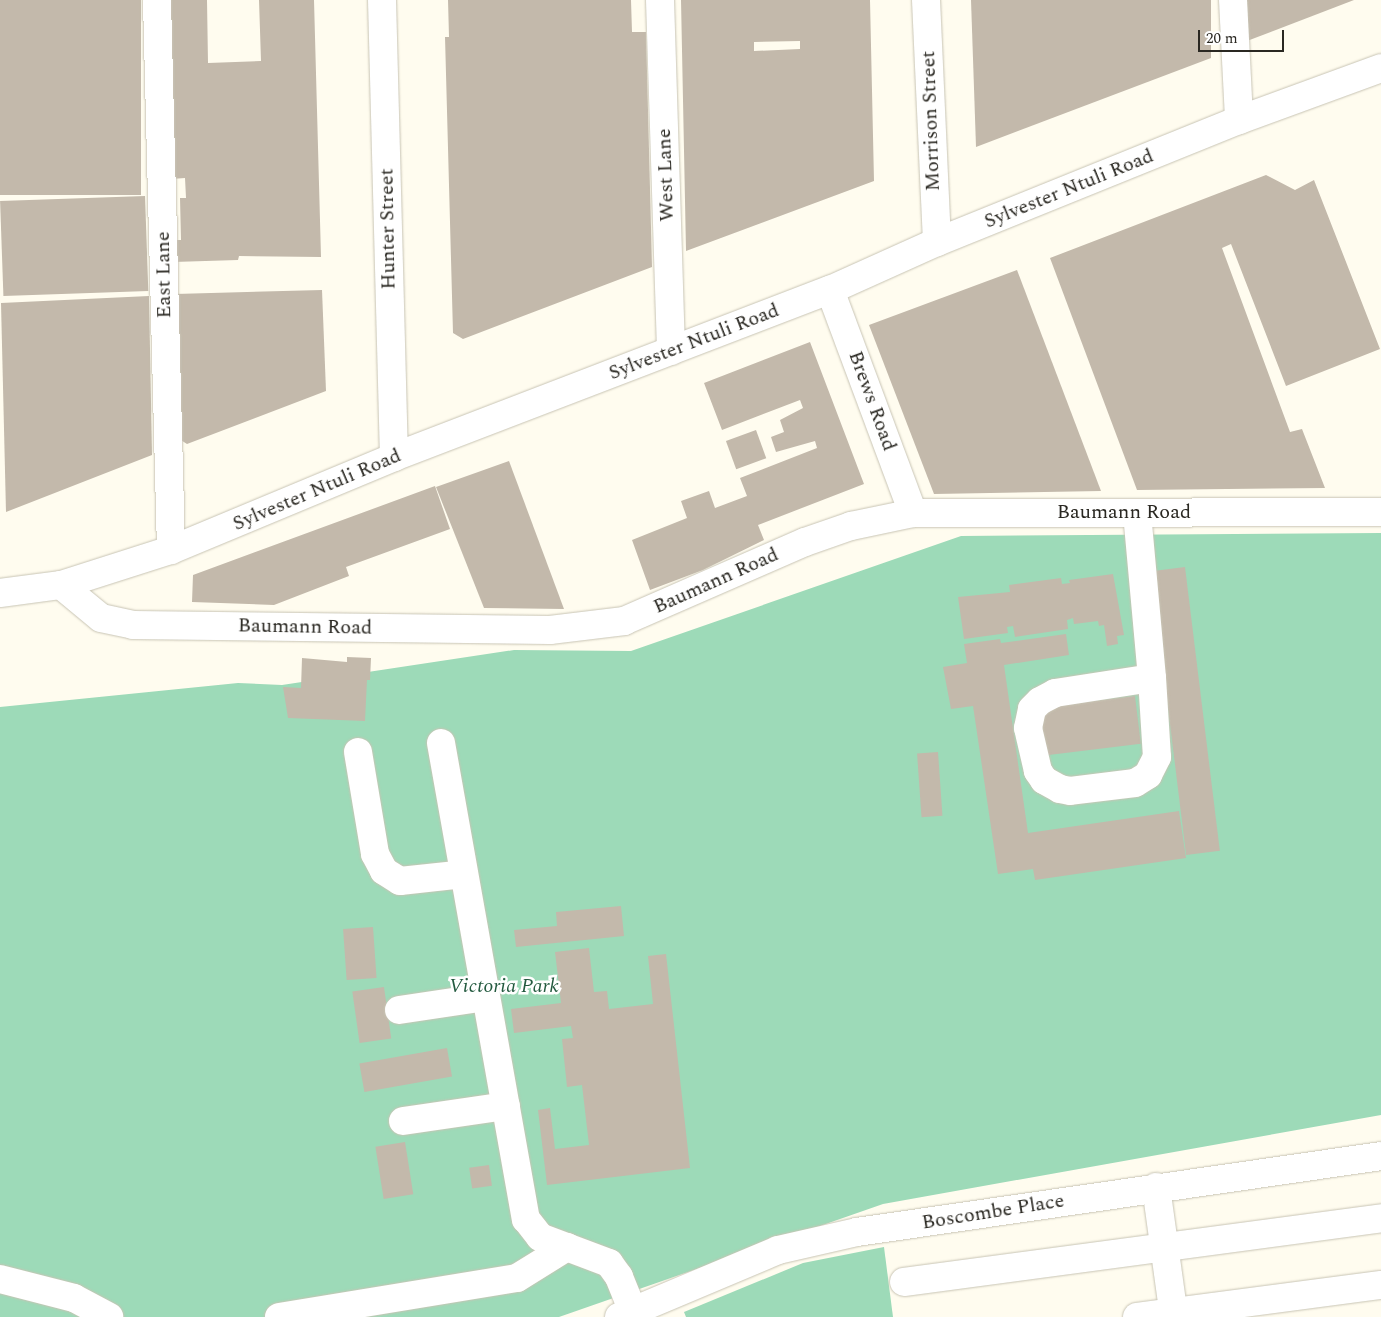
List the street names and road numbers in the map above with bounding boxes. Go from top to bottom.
street label: Morrison Street [917,50,945,192]
street label: West Lane [652,128,680,222]
street label: Sylvester Ntuli Road [981,144,1157,234]
street label: Hunter Street [375,168,401,290]
street label: East Lane [151,231,177,319]
street label: Sylvester Ntuli Road [605,298,783,386]
street label: Brews Road [843,348,901,454]
street label: Sylvester Ntuli Road [229,444,405,536]
street label: Baumann Road [1057,500,1191,524]
street label: Baumann Road [650,543,782,619]
street label: Baumann Road [238,614,372,640]
street label: Boscombe Place [920,1189,1066,1235]

